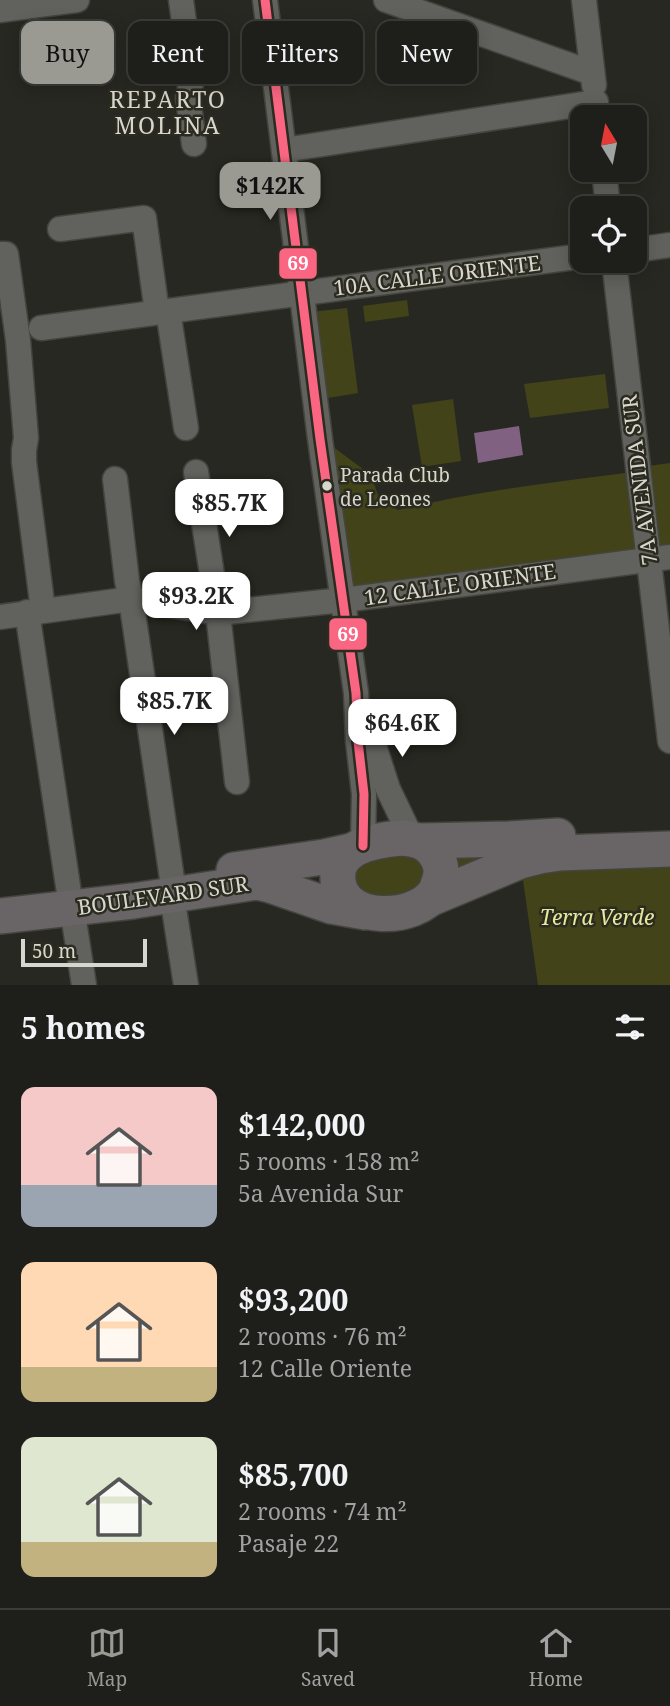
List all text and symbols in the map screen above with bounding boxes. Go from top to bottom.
chip: Buy [21,21,114,84]
chip: Rent [128,21,228,84]
chip: Filters [242,21,363,84]
chip: New [377,21,477,84]
district label: REPARTO MOLINA [109,83,227,141]
north arrow [570,105,648,182]
map controls [570,105,647,273]
pin: $142K [221,162,319,222]
text: $142K [236,169,304,201]
button: locate [570,196,647,273]
line badge: 69 [278,247,318,280]
street label: 10A CALLE ORIENTE [332,248,542,302]
text: 69 [287,250,309,276]
street label: 7A AVENIDA SUR [615,393,663,567]
place label: Parada Club de Leones [340,462,450,512]
marker: Parada Club de Leones [320,479,334,493]
pin: $85.7K [172,480,286,539]
text: $85.7K [191,486,267,518]
street label: 12 CALLE ORIENTE [362,557,558,611]
pin: $93.2K [139,572,253,632]
text: $93.2K [158,579,234,611]
line badge: 69 [328,617,368,651]
text: 69 [337,621,359,647]
pin: $85.7K [117,678,231,737]
text: $85.7K [136,684,212,716]
pin: $64.6K [345,700,459,759]
text: $64.6K [364,706,440,738]
street label: BOULEVARD SUR [76,869,250,921]
park label: Terra Verde [540,903,654,931]
scale bar [21,936,147,968]
text: 50 m [32,938,76,964]
text: 5 homes [21,1007,145,1048]
icon: filters [611,1008,649,1046]
text: $142,000 [238,1104,365,1145]
icon: home [77,1115,161,1199]
text: 5 rooms · 158 m² [238,1145,420,1177]
text: 5a Avenida Sur [238,1177,403,1209]
text: $93,200 [238,1279,349,1320]
icon: home [77,1290,161,1374]
text: 2 rooms · 76 m² [238,1320,407,1352]
text: 12 Calle Oriente [238,1352,412,1384]
text: $85,700 [238,1454,349,1495]
icon: home [77,1465,161,1549]
text: 2 rooms · 74 m² [238,1495,407,1527]
text: Pasaje 22 [238,1527,339,1559]
tab: Map [87,1624,127,1692]
tab: Saved [301,1624,355,1692]
tab: Home [529,1624,583,1692]

